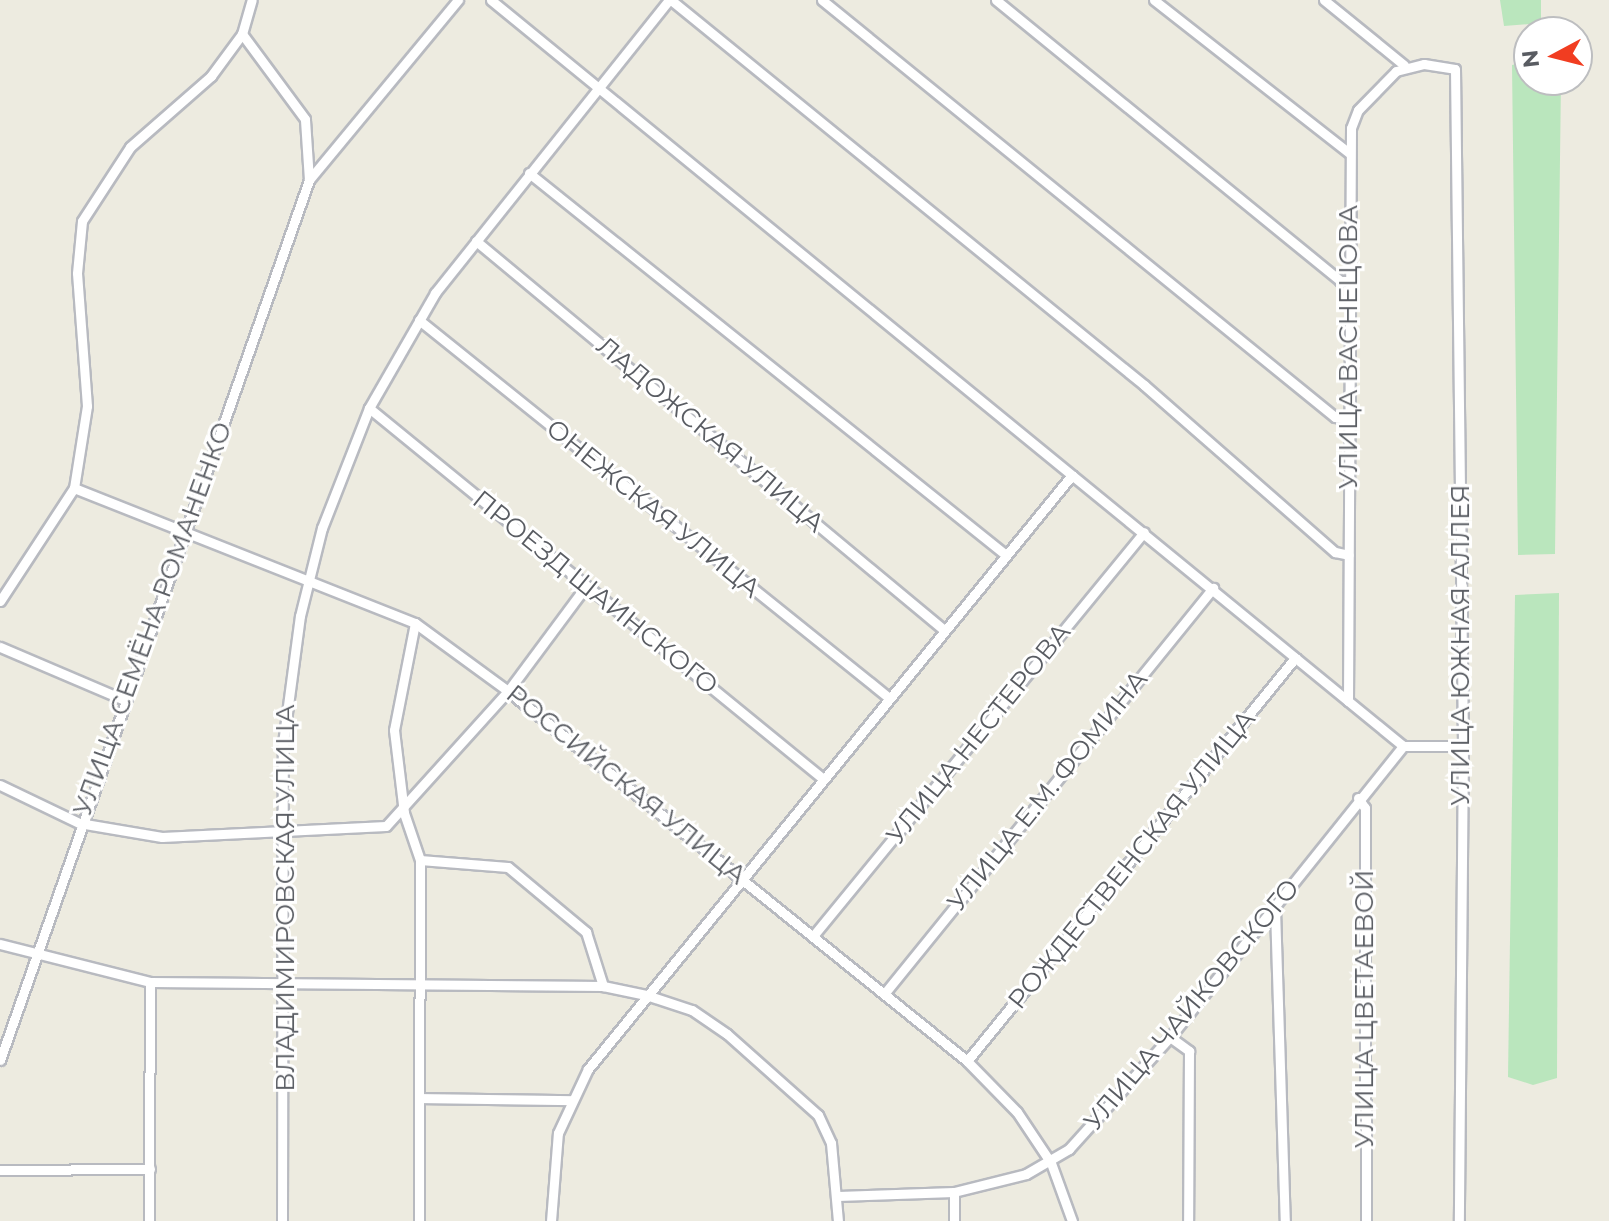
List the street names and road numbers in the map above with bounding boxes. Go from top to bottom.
street label: УЛИЦА ВАСНЕЦОВА [1333,205,1365,489]
street label: ЛАДОЖСКАЯ УЛИЦА [590,331,830,539]
street label: ОНЕЖСКАЯ УЛИЦА [540,413,766,605]
street label: УЛИЦА СЕМЁНА РОМАНЕНКО [67,418,239,820]
street label: ПРОЕЗД ШАИНСКОГО [466,484,724,702]
street label: УЛИЦА ЮЖНАЯ АЛЛЕЯ [1445,484,1477,806]
street label: УЛИЦА НЕСТЕРОВА [880,617,1078,851]
street label: УЛИЦА Е.М. ФОМИНА [941,665,1155,917]
street label: РОССИЙСКАЯ УЛИЦА [500,679,752,891]
street label: ВЛАДИМИРОВСКАЯ УЛИЦА [270,704,302,1092]
street label: РОЖДЕСТВЕНСКАЯ УЛИЦА [1002,704,1262,1016]
street label: УЛИЦА ЦВЕТАЕВОЙ [1349,870,1381,1148]
street label: УЛИЦА ЧАЙКОВСКОГО [1078,873,1306,1137]

